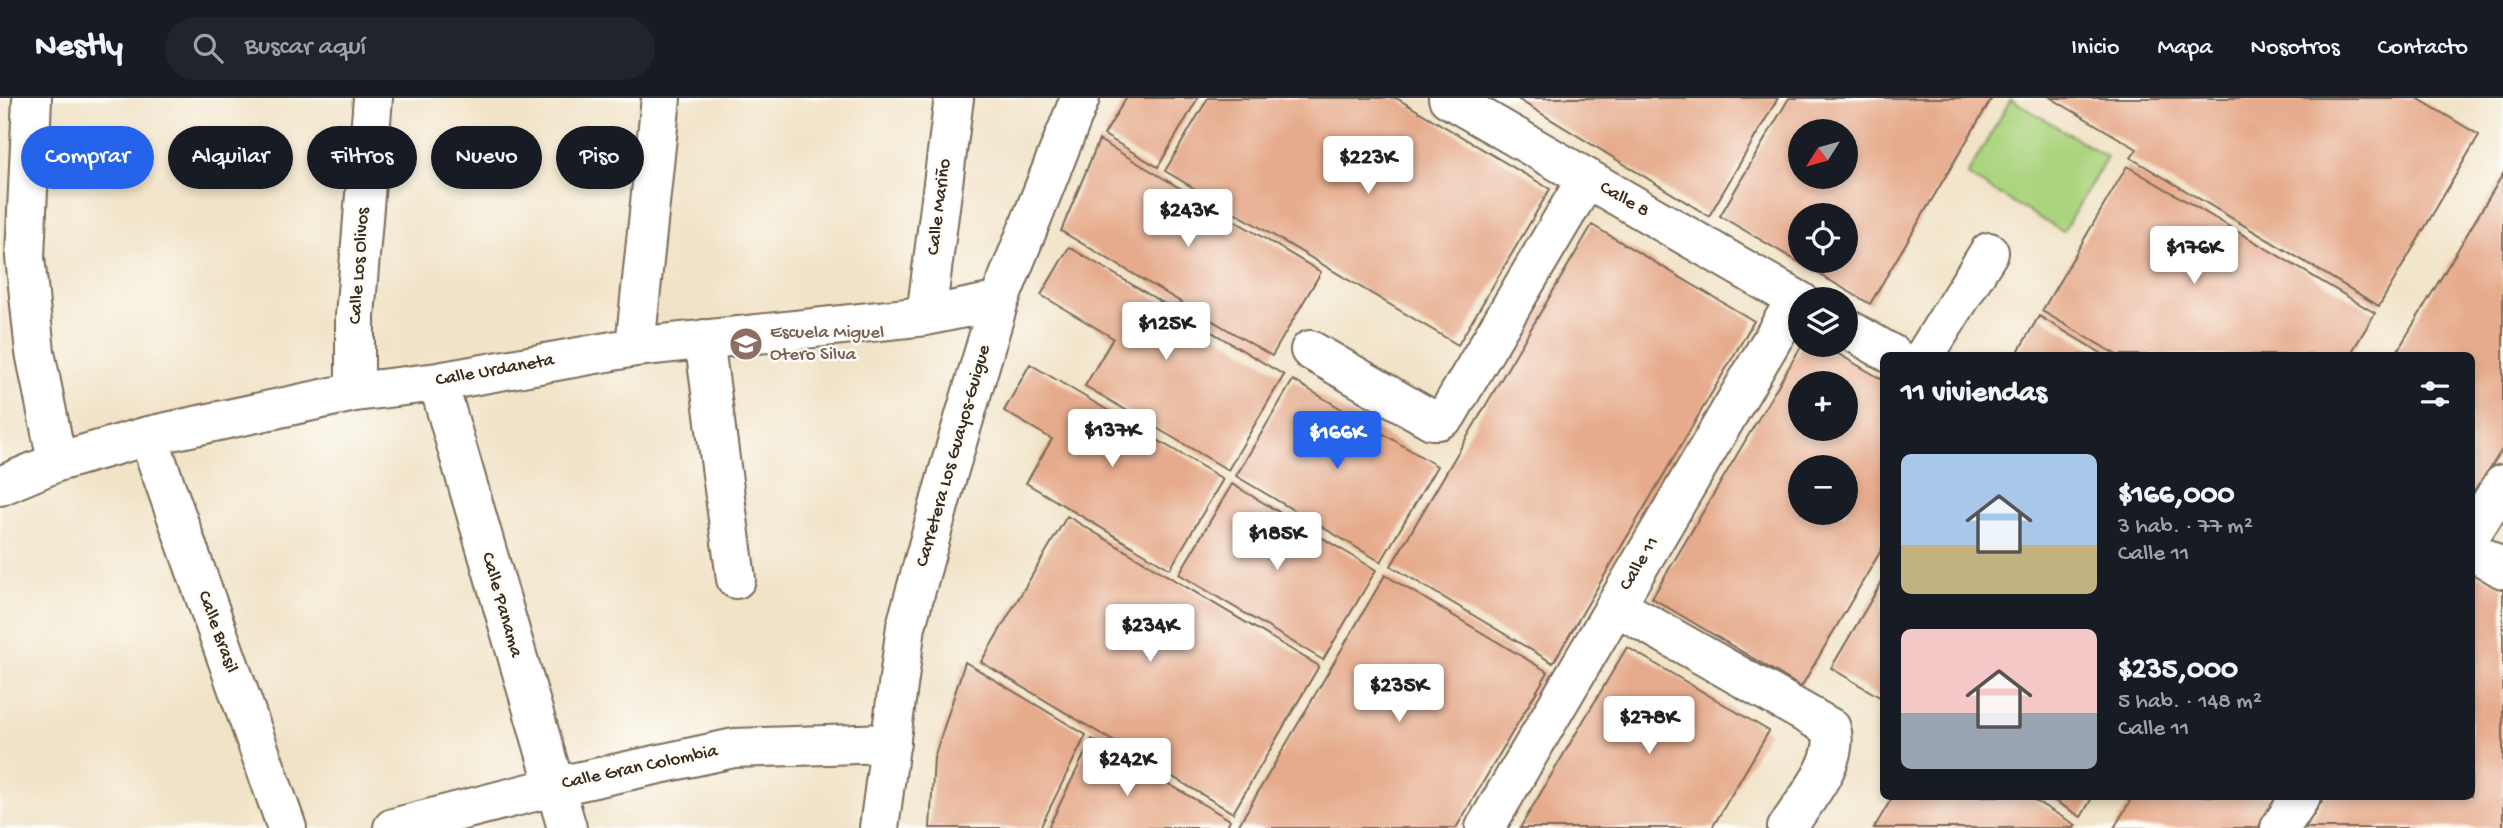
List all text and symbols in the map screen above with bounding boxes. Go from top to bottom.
search box [165,17,655,80]
text: Nestly [35,29,123,67]
icon: search [189,29,227,67]
text: Buscar aquí [245,33,366,64]
text: Inicio [2071,34,2119,63]
text: Mapa [2157,34,2213,63]
text: Nosotros [2251,34,2340,63]
text: Contacto [2378,34,2468,63]
north arrow [1788,119,1858,189]
map controls [1788,119,1858,525]
chip: Comprar [21,126,154,189]
chip: Alquilar [168,126,293,189]
chip: Filtros [307,126,417,189]
chip: Nuevo [431,126,542,189]
chip: Piso [556,126,644,189]
pin: $223K [1319,136,1417,196]
text: $223K [1339,145,1397,172]
street label: Calle Mariño [923,157,957,257]
street label: Calle 8 [1595,177,1653,223]
pin: $243K [1139,190,1237,249]
text: $243K [1159,198,1217,225]
button: locate [1788,203,1858,273]
street label: Calle Los Olivos [344,206,376,325]
pin: $176K [2145,226,2243,286]
text: $176K [2166,235,2222,262]
button: layers [1788,287,1858,357]
pin: $125K [1117,302,1215,362]
text: $125K [1138,311,1194,338]
place label: Escuela Miguel Otero Silva [770,322,884,367]
school or university icon: Escuela Miguel Otero Silva [727,325,765,363]
street label: Carretera Los Guayos-Guigue [911,342,997,570]
street label: Calle Urdaneta [434,349,558,393]
button: + [1788,371,1858,441]
icon: filters [2416,375,2454,413]
text: 11 viviendas [1901,377,2047,412]
pin: $137K [1063,410,1161,469]
pin: $166K [1288,412,1386,471]
text: $137K [1084,418,1140,445]
text: $166K [1309,420,1365,447]
button: − [1788,455,1858,525]
text: $166,000 [2118,479,2235,514]
icon: home [1957,482,2041,566]
pin: $185K [1228,512,1326,572]
text: 3 hab. · 77 m² [2118,514,2253,541]
text: $185K [1249,521,1305,548]
street label: Calle 11 [1615,533,1665,595]
text: Calle 11 [2118,541,2189,568]
street label: Calle Panama [475,550,527,662]
street label: Calle Brasil [192,588,242,676]
pin: $234K [1101,604,1199,664]
text: $234K [1121,613,1179,640]
text: $235,000 [2118,654,2238,689]
icon: home [1957,657,2041,741]
pin: $235K [1350,664,1448,724]
text: $235K [1370,673,1428,700]
text: 5 hab. · 148 m² [2118,689,2262,716]
pin: $278K [1600,696,1698,756]
text: $278K [1620,705,1678,732]
text: Calle 11 [2118,716,2189,743]
pin: $242K [1078,738,1176,798]
street label: Calle Gran Colombia [560,740,721,796]
text: $242K [1099,747,1155,774]

